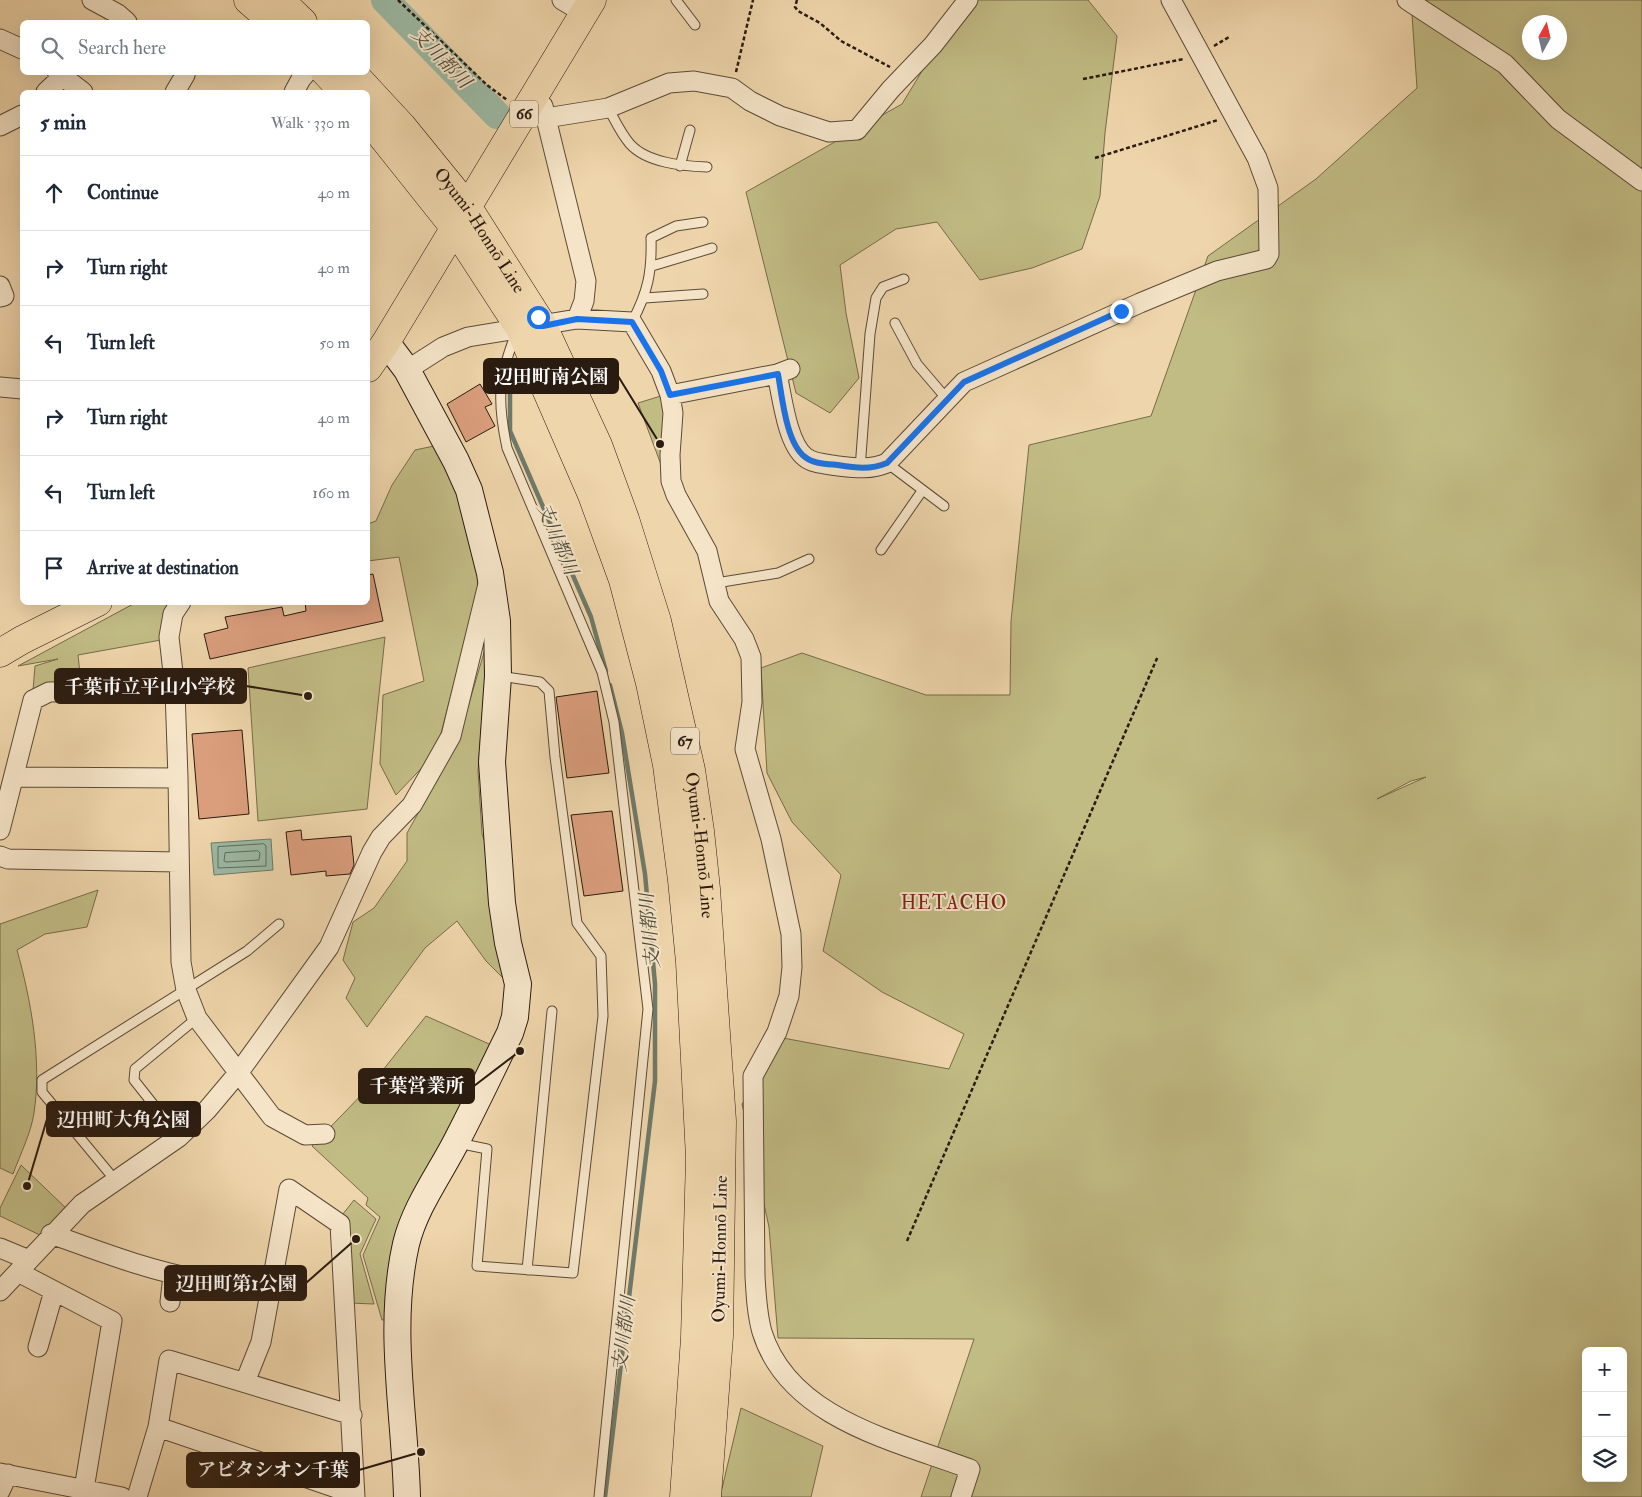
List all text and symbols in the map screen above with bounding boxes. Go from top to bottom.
north arrow [1522,15,1567,60]
search box [20,20,370,75]
water label: 支川都川 [406,22,477,95]
icon: search [38,34,66,62]
text: Search here [78,36,166,60]
road number: 66 [510,100,538,128]
text: 5 min [40,109,86,136]
text: Walk · 330 m [271,113,350,133]
street label: Oyumi-Honnō Line [429,163,531,298]
icon: ahead [40,179,68,207]
text: Continue [87,181,158,205]
text: 40 m [317,183,350,203]
icon: right [40,254,68,282]
text: Turn right [87,256,167,280]
text: 40 m [317,258,350,278]
route end [1110,300,1133,323]
route start [527,306,550,329]
icon: left [40,329,68,357]
text: Turn left [87,331,155,355]
text: 50 m [319,333,350,353]
callout: 辺田町南公園 [484,359,618,393]
text: 辺田町南公園 [494,365,608,389]
icon: right [40,404,68,432]
text: Turn right [87,406,167,430]
text: 40 m [317,408,350,428]
icon: left [40,479,68,507]
text: Turn left [87,481,155,505]
text: 160 m [312,483,350,503]
water label: 支川都川 [531,499,584,581]
icon: arrive [40,554,68,582]
text: Arrive at destination [87,556,239,580]
callout: 千葉市立平山小学校 [55,669,246,703]
text: 千葉市立平山小学校 [64,675,236,699]
road number: 67 [671,728,699,754]
street label: Oyumi-Honnō Line [680,770,720,920]
water label: 支川都川 [635,890,665,970]
district label: HETACHO [901,891,1007,915]
callout: 千葉営業所 [359,1069,474,1103]
text: 千葉営業所 [369,1074,465,1098]
callout: 辺田町大角公園 [47,1102,200,1136]
text: 辺田町大角公園 [56,1108,190,1132]
street label: Oyumi-Honnō Line [707,1175,733,1323]
callout: 辺田町第1公園 [165,1266,306,1300]
text: 辺田町第1公園 [176,1272,296,1296]
water label: 支川都川 [607,1293,641,1373]
map controls [1582,1347,1627,1482]
button: + [1582,1347,1627,1392]
button: − [1582,1392,1627,1437]
button: layers [1582,1437,1627,1482]
callout: アビタシオン千葉 [187,1453,359,1487]
text: アビタシオン千葉 [197,1458,349,1482]

